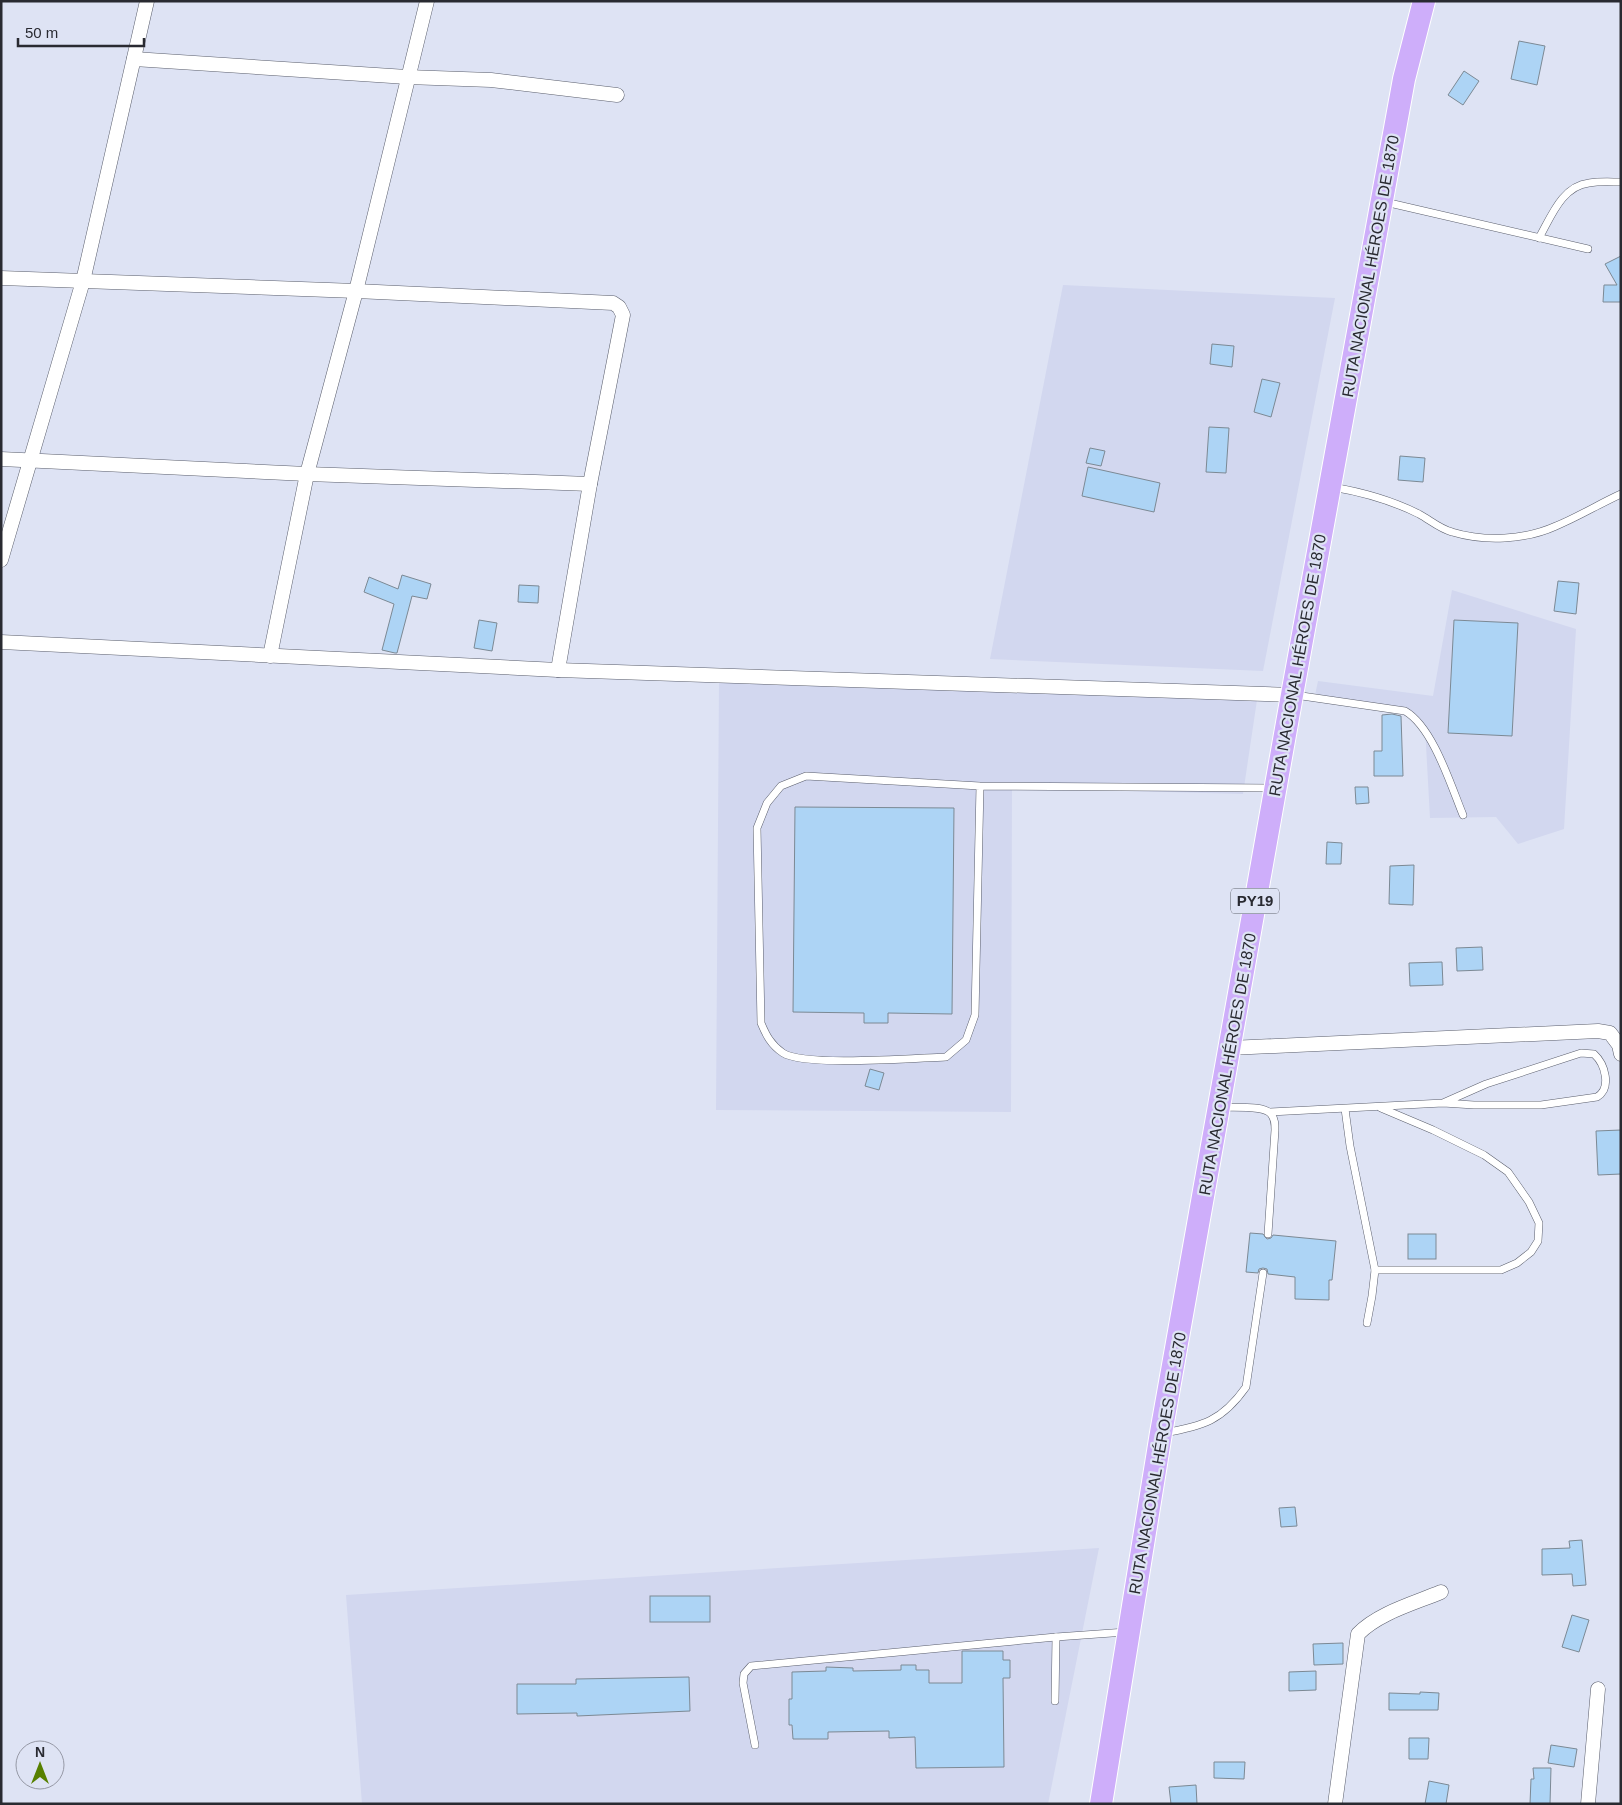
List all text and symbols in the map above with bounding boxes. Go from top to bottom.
scale bar [18,15,144,47]
text: 50 m [25,24,58,41]
street label: RUTA NACIONAL HÉROES DE 1870 [1338,133,1402,398]
street label: RUTA NACIONAL HÉROES DE 1870 [1265,532,1329,797]
road number: PY19 [1231,888,1279,914]
street label: RUTA NACIONAL HÉROES DE 1870 [1195,931,1259,1196]
street label: RUTA NACIONAL HÉROES DE 1870 [1125,1330,1189,1595]
north arrow [15,1740,65,1790]
text: N [35,1744,45,1760]

